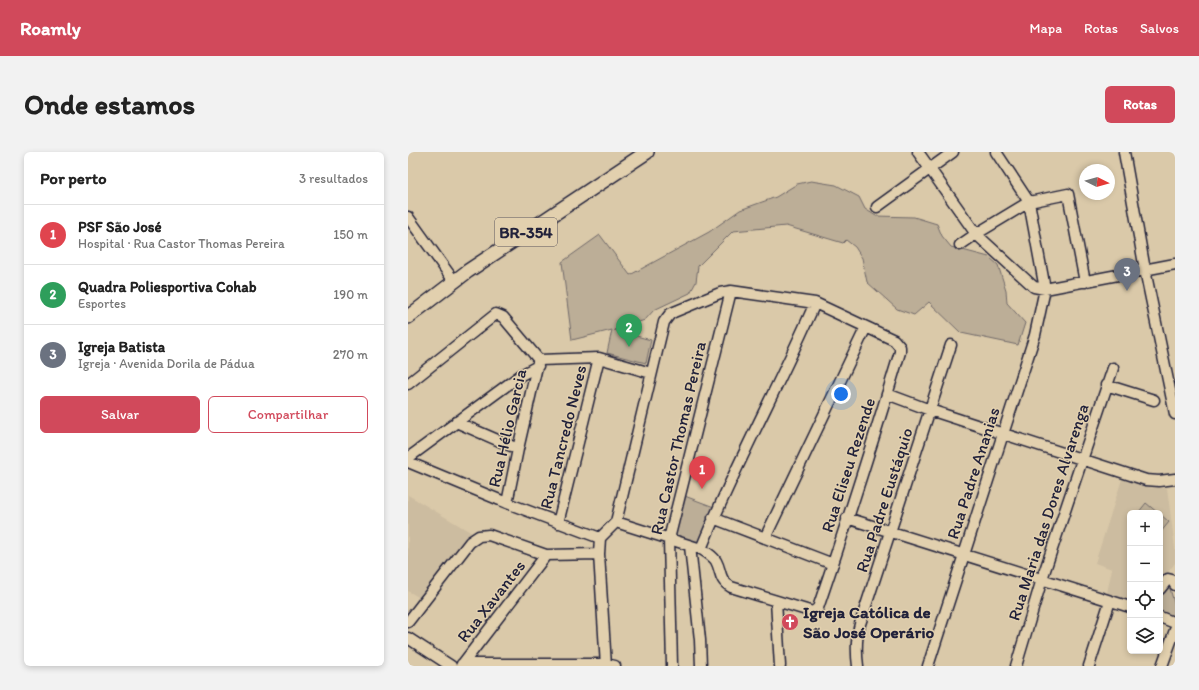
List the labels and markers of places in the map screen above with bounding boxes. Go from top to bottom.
pin: 3 [1114,258,1140,291]
pin: 2 [616,314,642,347]
pin: 1 [689,456,715,489]
place label: Igreja Católica de São José Operário [803,602,935,643]
church icon: Igreja Católica de São José Operário [780,612,800,632]

